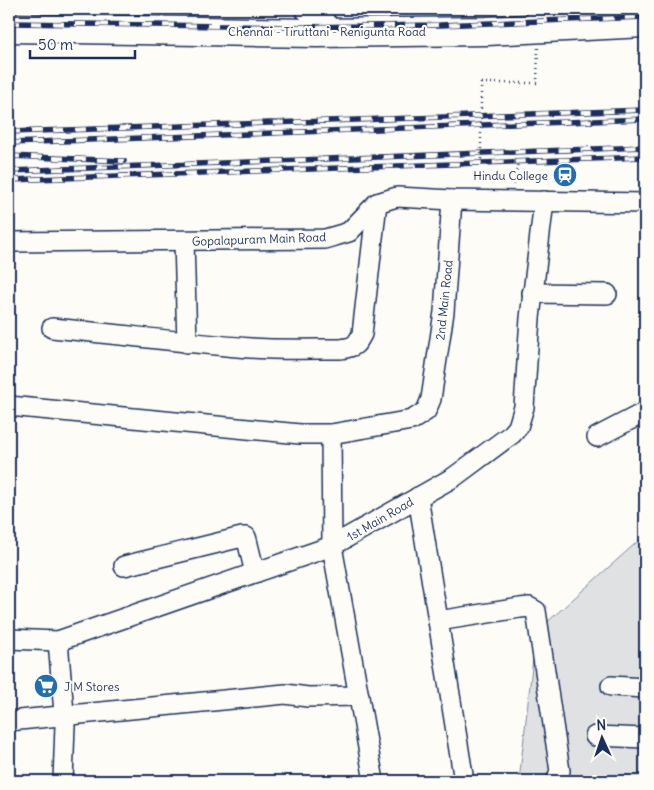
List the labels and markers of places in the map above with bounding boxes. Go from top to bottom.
station icon: Hindu College [552,162,578,188]
place label: Hindu College [473,168,548,183]
supermarket icon: J M Stores [33,673,59,699]
place label: J M Stores [64,679,119,694]

